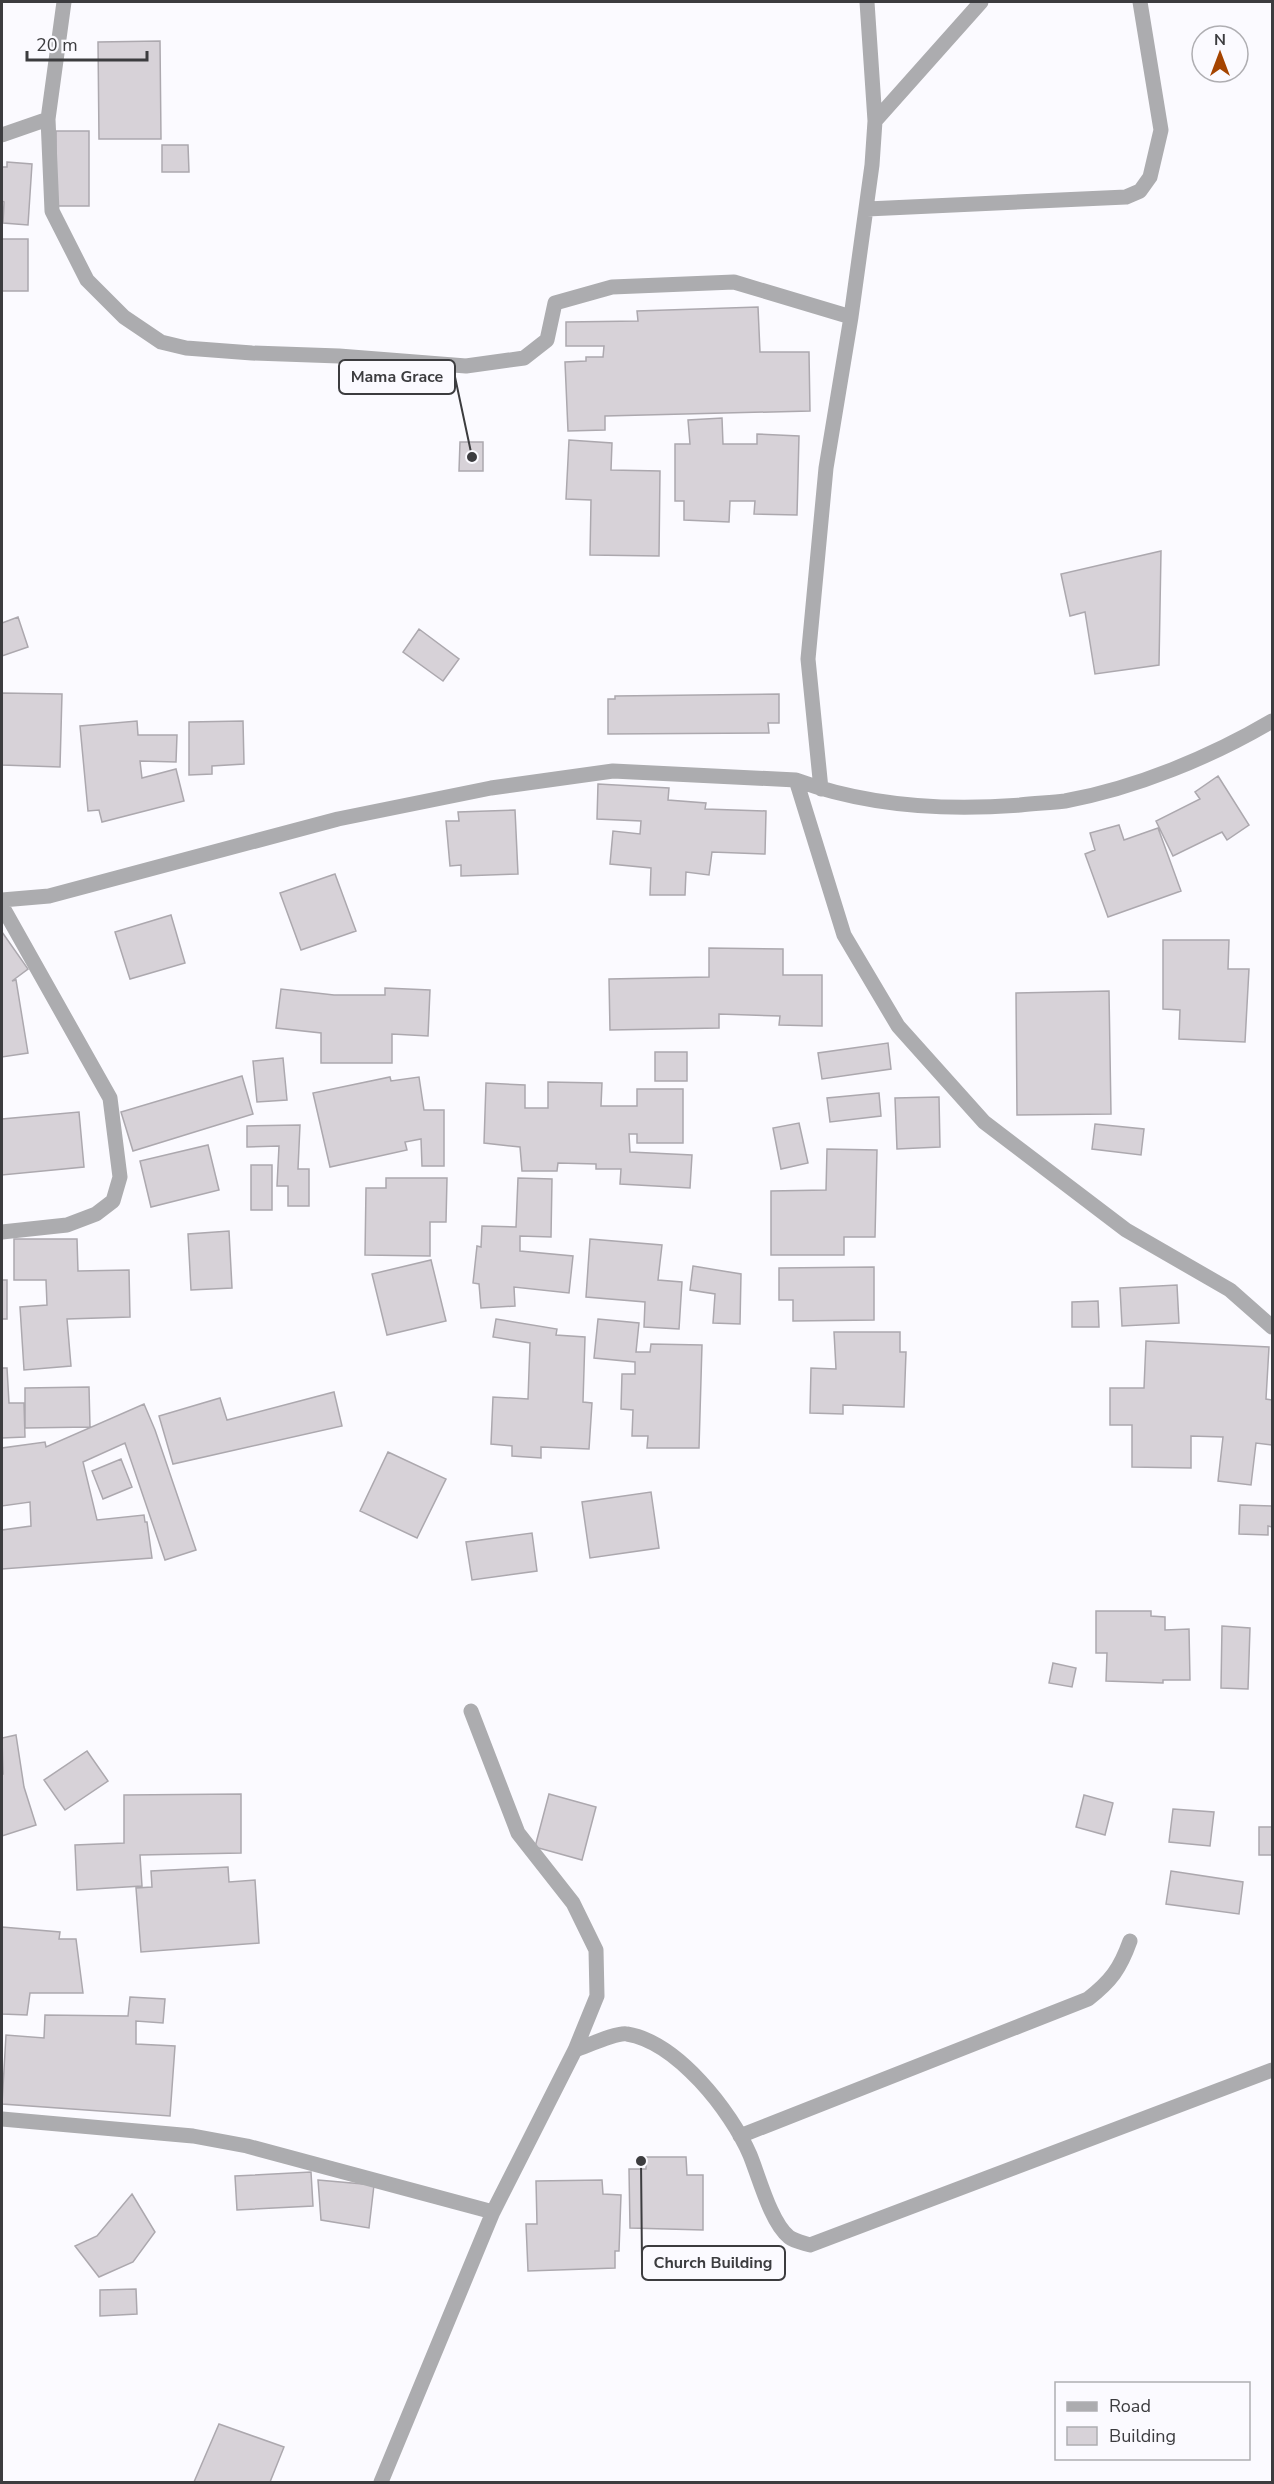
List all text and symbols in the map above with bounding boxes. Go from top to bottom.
scale bar [27,24,147,62]
north arrow [1190,24,1250,84]
text: N [1214,29,1226,51]
text: 20 m [36,33,78,57]
callout: Mama Grace [339,360,455,394]
text: Mama Grace [351,366,444,388]
callout: Church Building [642,2246,785,2280]
text: Church Building [654,2252,772,2274]
legend [1055,2382,1250,2460]
text: Road [1109,2394,1151,2418]
text: Building [1109,2424,1176,2448]

